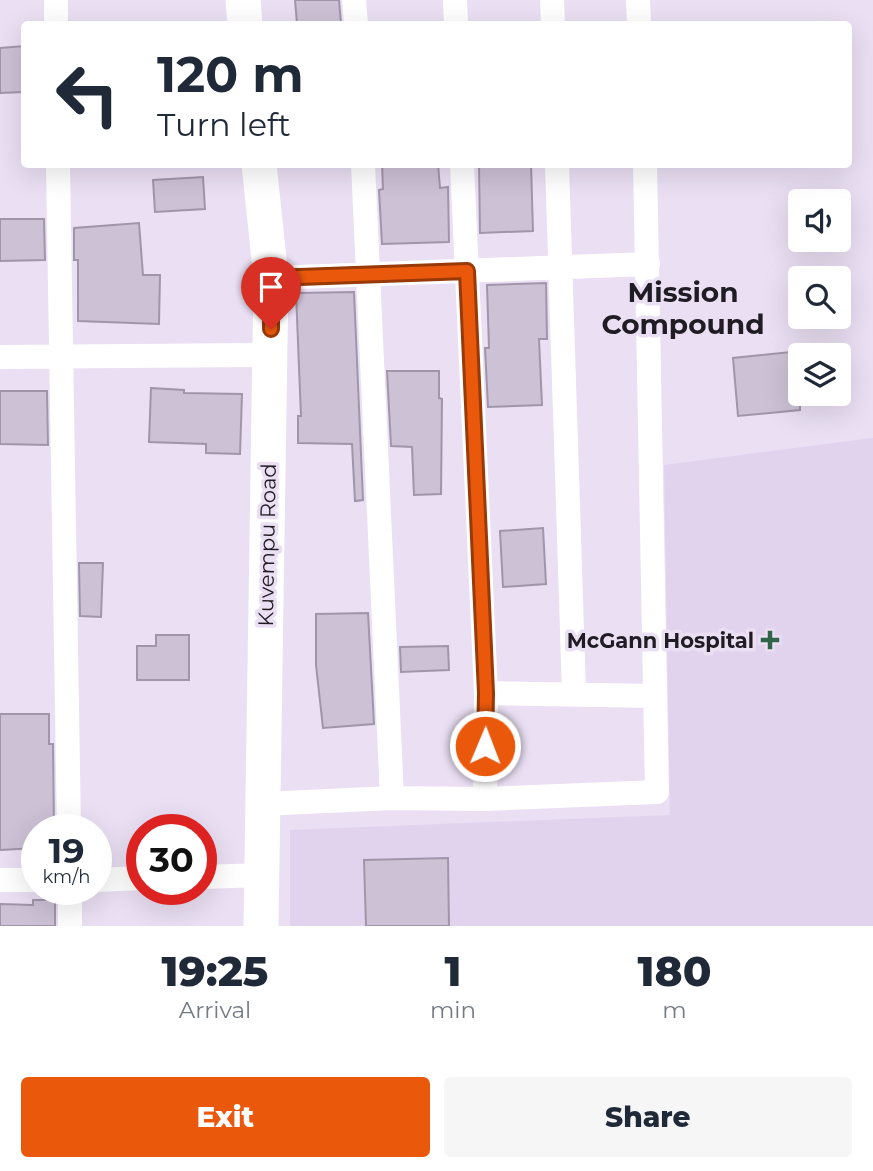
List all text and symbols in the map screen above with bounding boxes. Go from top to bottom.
text: 120 m [157,45,304,104]
icon: left [42,49,133,140]
text: Turn left [157,105,291,144]
map controls [788,189,851,406]
button: sound [788,189,851,252]
pin [241,257,301,329]
button: search [788,266,851,329]
icon: arrive [252,268,290,306]
district label: Mission Compound [601,275,765,341]
button: layers [788,343,851,406]
street label: Kuvempu Road [253,463,281,627]
place label: McGann Hospital [567,628,754,653]
marker: McGann Hospital [760,630,780,650]
position arrow [448,709,522,783]
speed limit sign: 30 [126,814,217,905]
text: 19 [48,829,85,872]
text: km/h [42,866,91,888]
text: 19:25 [162,945,268,997]
text: 1 [444,945,461,997]
text: 180 [638,945,711,997]
text: Arrival [179,996,251,1024]
text: min [430,996,476,1024]
text: m [662,996,687,1024]
button: Exit [21,1077,430,1157]
button: Share [444,1077,852,1157]

